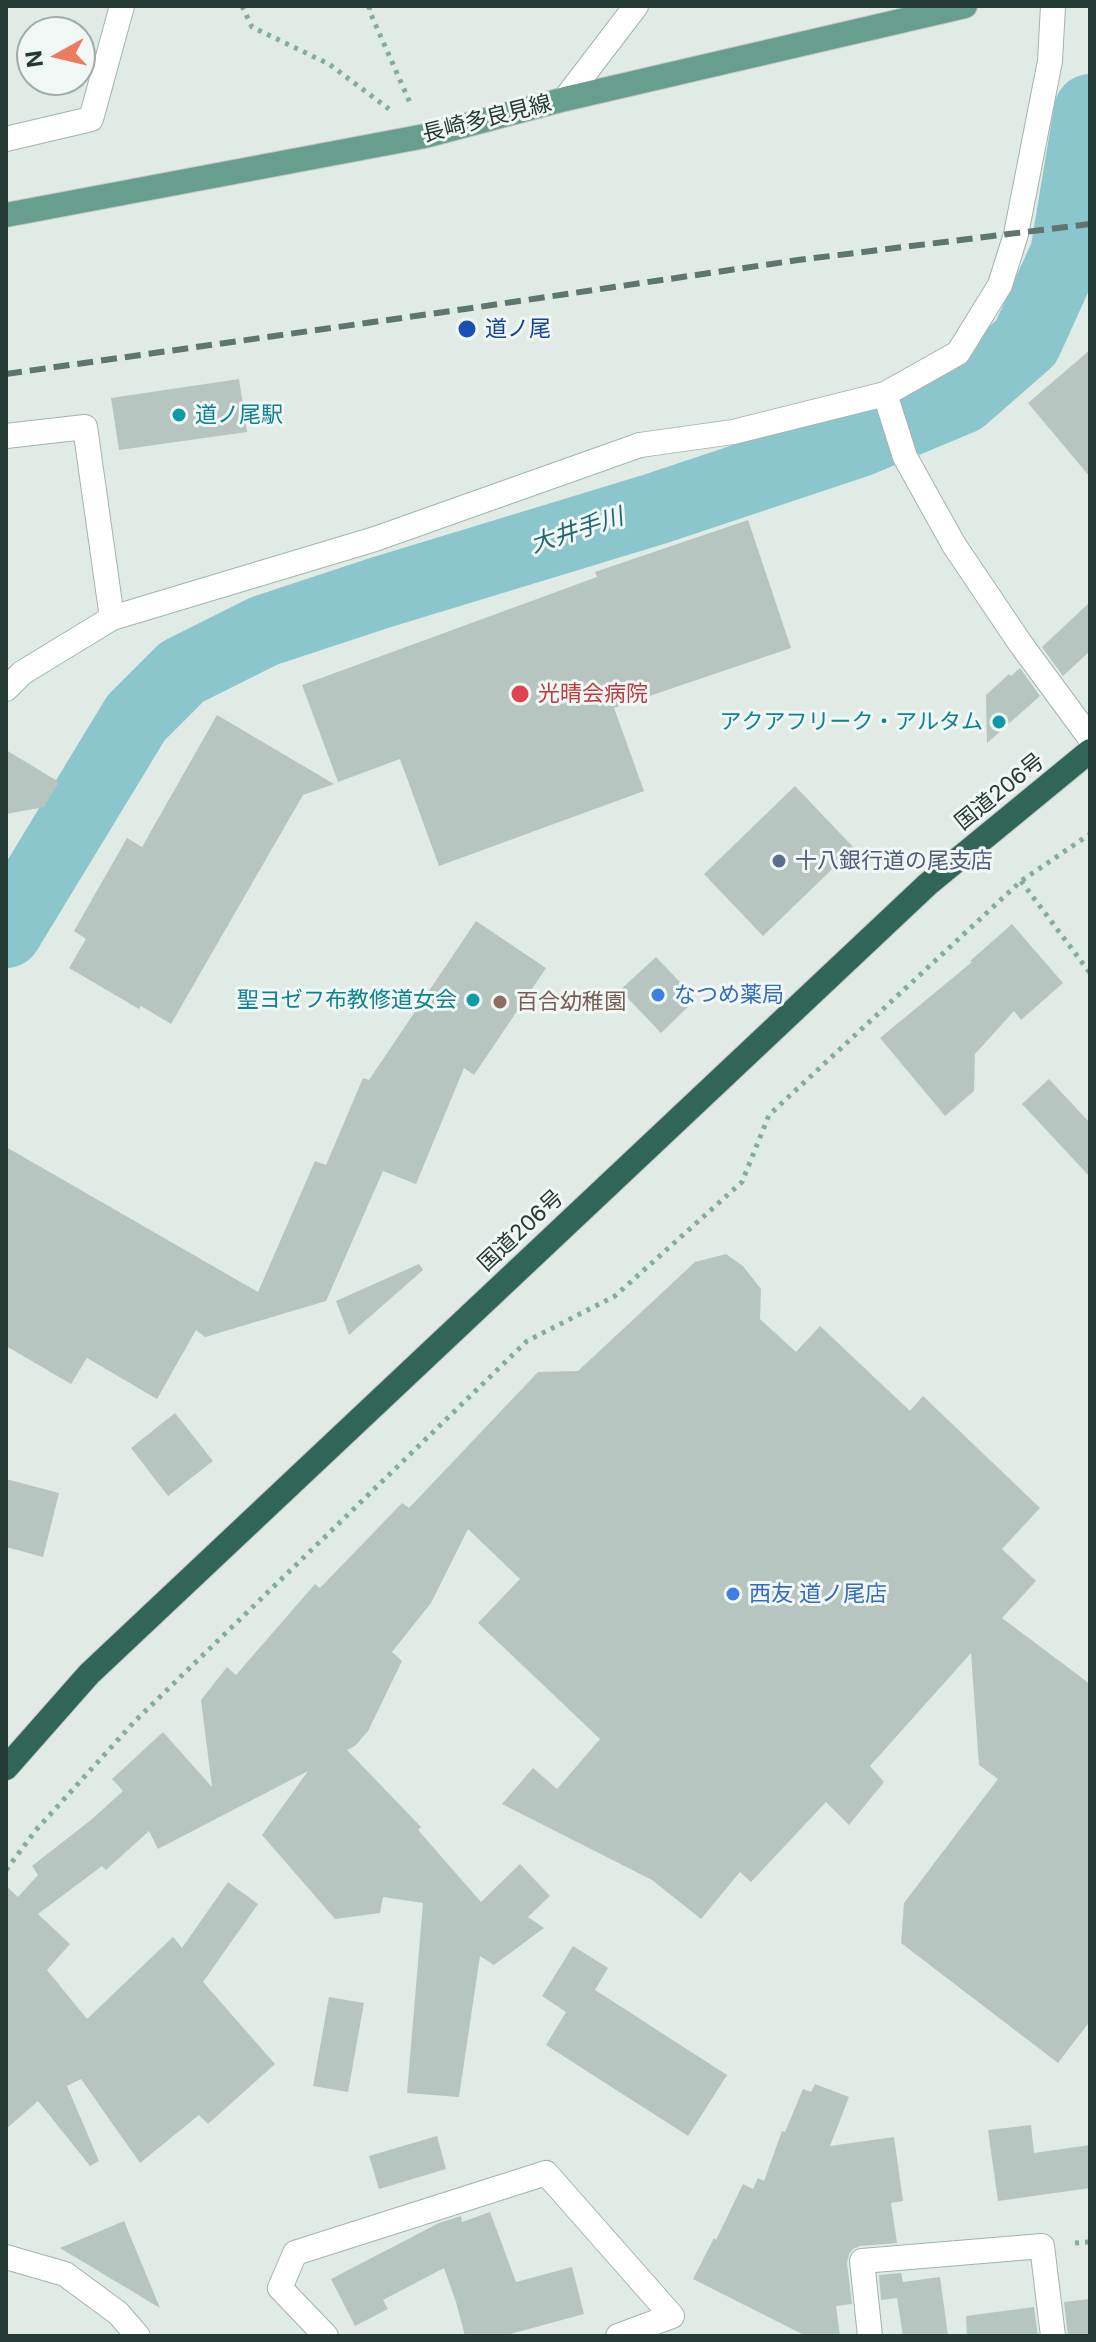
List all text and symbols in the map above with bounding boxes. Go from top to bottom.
north arrow [16,16,96,96]
text: N [20,49,48,69]
street label: 長崎多良見線 [420,90,554,148]
place label: 道ノ尾 [485,316,551,342]
marker: 道ノ尾 [456,318,478,340]
place label: 道ノ尾駅 [195,402,283,428]
marker: 道ノ尾駅 [170,406,188,424]
water label: 大井手川 [527,502,627,560]
place label: 光晴会病院 [538,681,648,707]
marker: 光晴会病院 [509,683,531,705]
place label: アクアフリーク・アルタム [719,709,983,735]
marker: アクアフリーク・アルタム [990,713,1008,731]
street label: 国道206号 [950,748,1050,836]
place label: 十八銀行道の尾支店 [795,848,993,874]
marker: 十八銀行道の尾支店 [770,852,788,870]
place label: なつめ薬局 [674,982,784,1008]
marker: なつめ薬局 [649,986,667,1004]
place label: 聖ヨゼフ布教修道女会 [237,987,457,1013]
place label: 百合幼稚園 [516,989,626,1015]
marker: 聖ヨゼフ布教修道女会 [464,991,482,1009]
marker: 百合幼稚園 [491,993,509,1011]
street label: 国道206号 [473,1185,569,1277]
place label: 西友 道ノ尾店 [749,1581,887,1607]
marker: 西友 道ノ尾店 [724,1585,742,1603]

